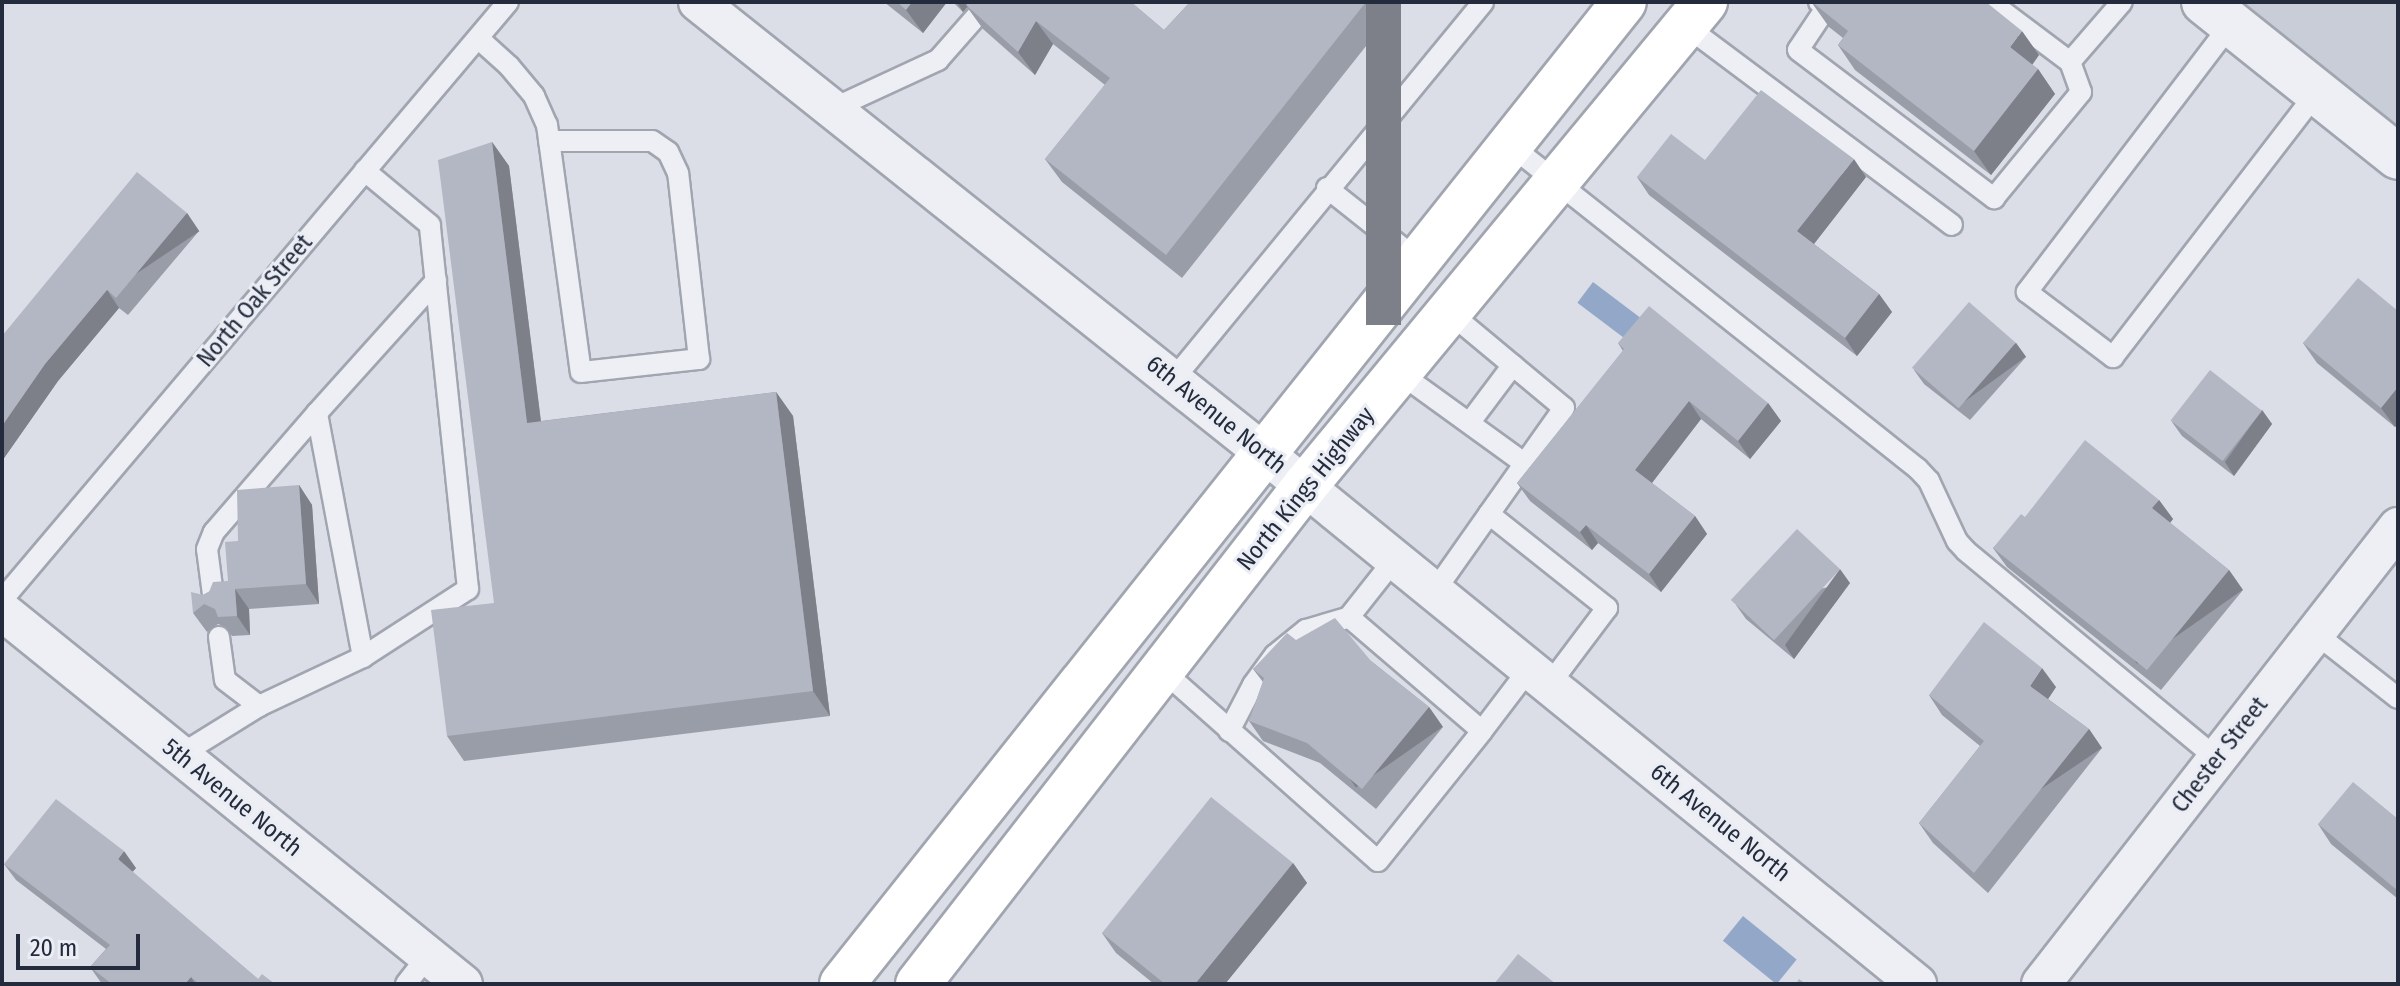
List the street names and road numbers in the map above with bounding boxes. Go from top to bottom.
street label: North Oak Street [191,229,319,373]
street label: 6th Avenue North [1140,350,1292,480]
street label: North Kings Highway [1231,401,1381,577]
street label: Chester Street [2166,691,2274,819]
street label: 5th Avenue North [157,733,307,863]
street label: 6th Avenue North [1644,758,1796,888]

